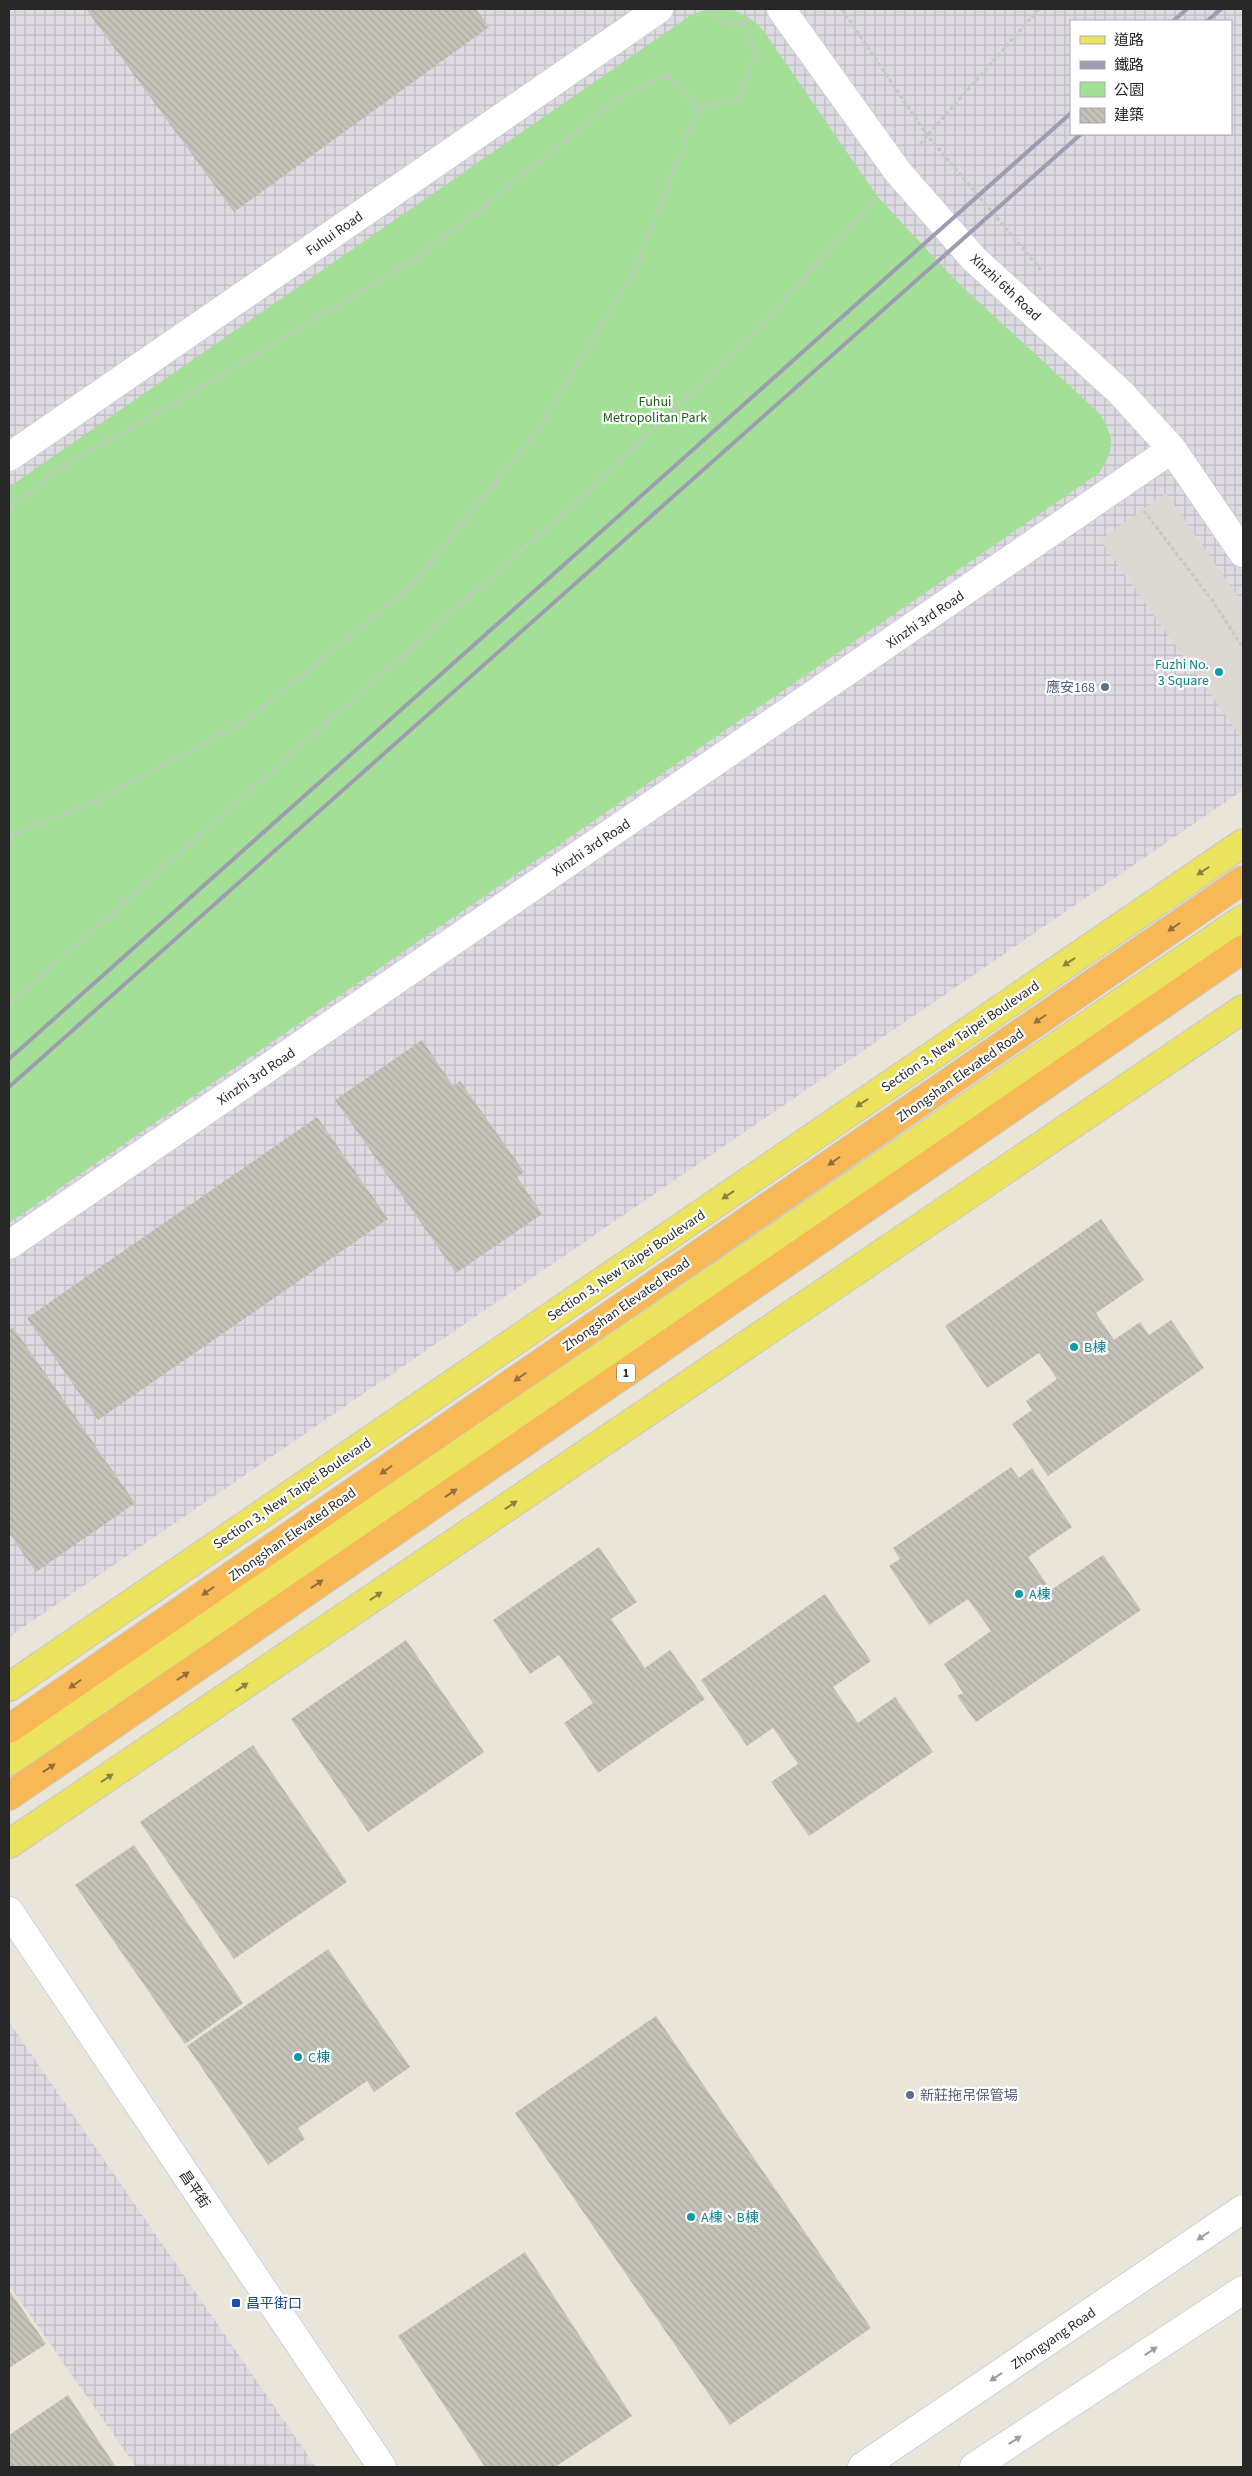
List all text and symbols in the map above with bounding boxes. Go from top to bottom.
legend [1070,20,1232,135]
text: 道路 [1114,30,1144,51]
text: 鐵路 [1114,55,1144,76]
text: 公園 [1114,80,1144,101]
text: 建築 [1114,105,1144,126]
street label: Fuhui Road [302,207,367,261]
street label: Xinzhi 6th Road [965,250,1045,326]
park label: Fuhui Metropolitan Park [603,392,707,428]
street label: Xinzhi 3rd Road [882,586,969,653]
place label: Fuzhi No. 3 Square [1155,655,1209,691]
marker: Fuzhi No. 3 Square [1213,666,1225,678]
place label: 應安168 [1046,678,1095,698]
marker: 應安168 [1099,681,1111,693]
street label: Xinzhi 3rd Road [548,814,635,881]
one-way arrow [1196,866,1210,876]
one-way arrow [1167,922,1181,932]
one-way arrow [1062,957,1076,967]
street label: Section 3, New Taipei Boulevard [878,976,1044,1097]
one-way arrow [1034,1014,1047,1024]
street label: Zhongshan Elevated Road [893,1024,1028,1128]
street label: Xinzhi 3rd Road [213,1043,300,1110]
one-way arrow [856,1098,869,1108]
one-way arrow [828,1156,841,1166]
one-way arrow [721,1190,735,1200]
street label: Section 3, New Taipei Boulevard [544,1205,710,1326]
street label: Zhongshan Elevated Road [559,1253,694,1357]
place label: B棟 [1084,1338,1106,1358]
marker: B棟 [1068,1341,1080,1353]
road number: 1 [617,1364,635,1382]
one-way arrow [513,1373,526,1382]
street label: Section 3, New Taipei Boulevard [210,1433,376,1554]
one-way arrow [379,1465,392,1475]
street label: Zhongshan Elevated Road [225,1483,360,1587]
one-way arrow [444,1488,458,1498]
one-way arrow [504,1500,518,1509]
one-way arrow [310,1580,324,1589]
place label: A棟 [1029,1585,1051,1605]
one-way arrow [202,1586,215,1596]
marker: A棟 [1013,1588,1025,1600]
one-way arrow [370,1591,383,1601]
one-way arrow [176,1671,190,1681]
one-way arrow [68,1679,81,1689]
one-way arrow [235,1682,248,1692]
one-way arrow [42,1763,56,1773]
one-way arrow [100,1773,114,1783]
place label: C棟 [308,2048,330,2068]
marker: C棟 [292,2051,304,2063]
place label: 新莊拖吊保管場 [920,2086,1018,2106]
marker: 新莊拖吊保管場 [904,2089,916,2101]
street label: 昌平街 [174,2167,214,2213]
place label: A棟、B棟 [701,2208,759,2228]
marker: A棟、B棟 [685,2211,697,2223]
one-way arrow [1196,2231,1210,2241]
place label: 昌平街口 [246,2294,302,2314]
marker: 昌平街口 [230,2297,242,2309]
street label: Zhongyang Road [1007,2303,1100,2375]
one-way arrow [1144,2346,1157,2356]
one-way arrow [989,2372,1003,2381]
one-way arrow [1008,2436,1022,2445]

